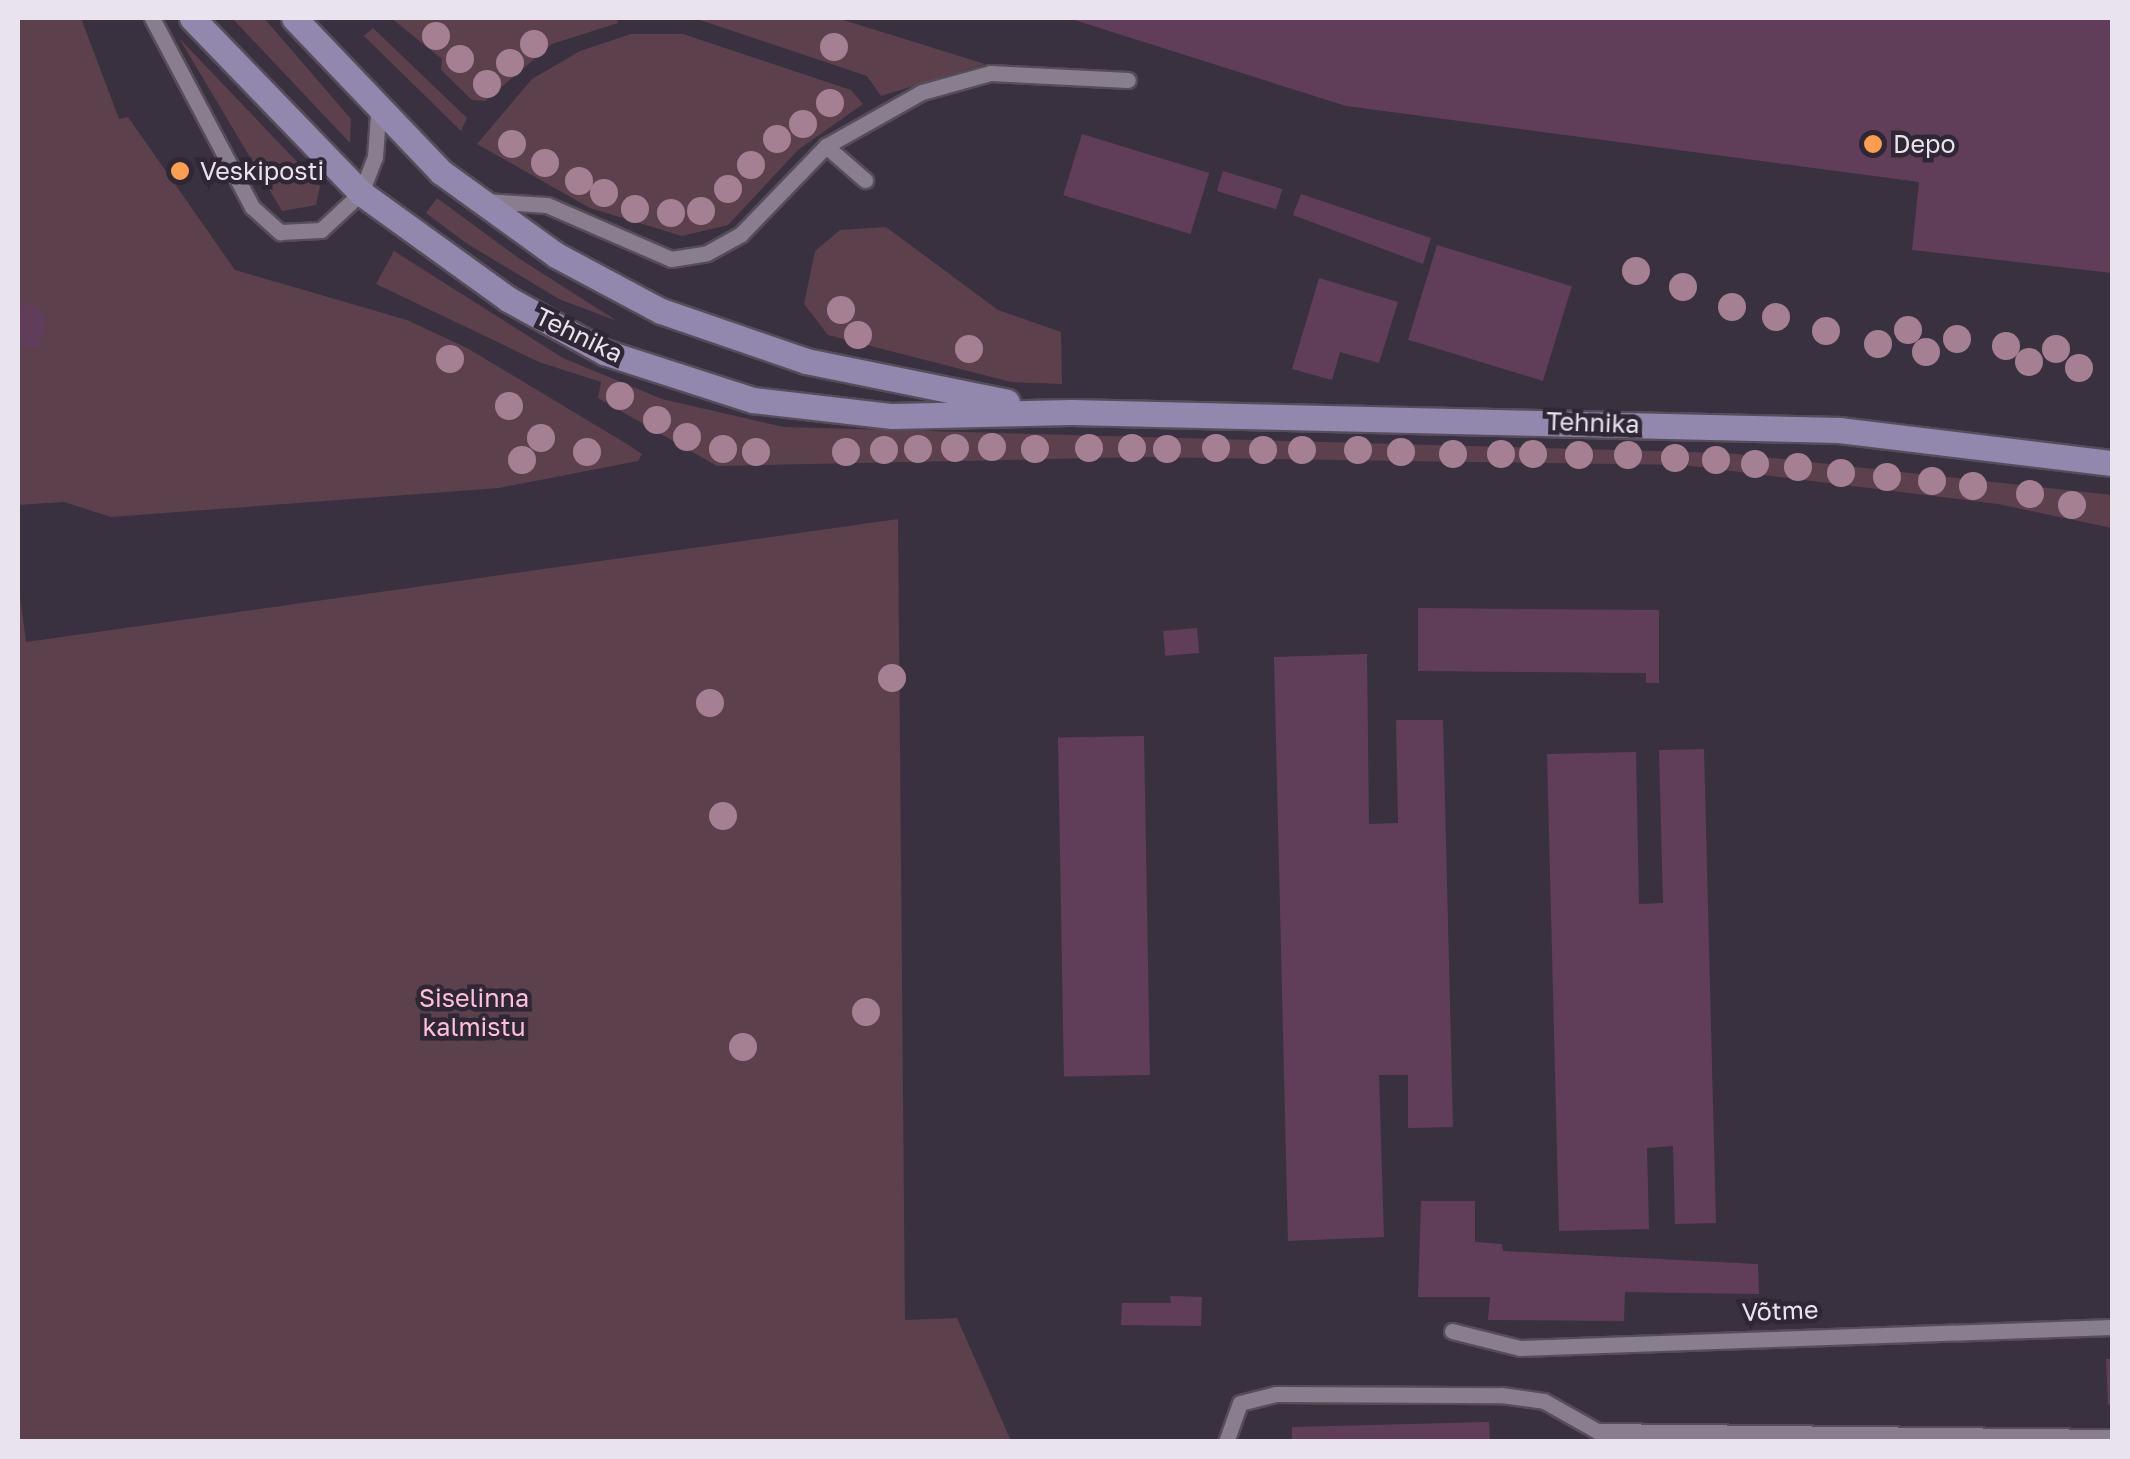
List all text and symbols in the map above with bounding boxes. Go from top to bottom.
place label: Depo [1893,129,1955,159]
marker: Depo [1862,133,1884,155]
place label: Veskiposti [200,156,324,186]
marker: Veskiposti [169,160,191,182]
street label: Tehnika [531,301,627,369]
street label: Tehnika [1546,406,1640,440]
park label: Siselinna kalmistu [419,984,529,1043]
street label: Võtme [1741,1295,1819,1327]

